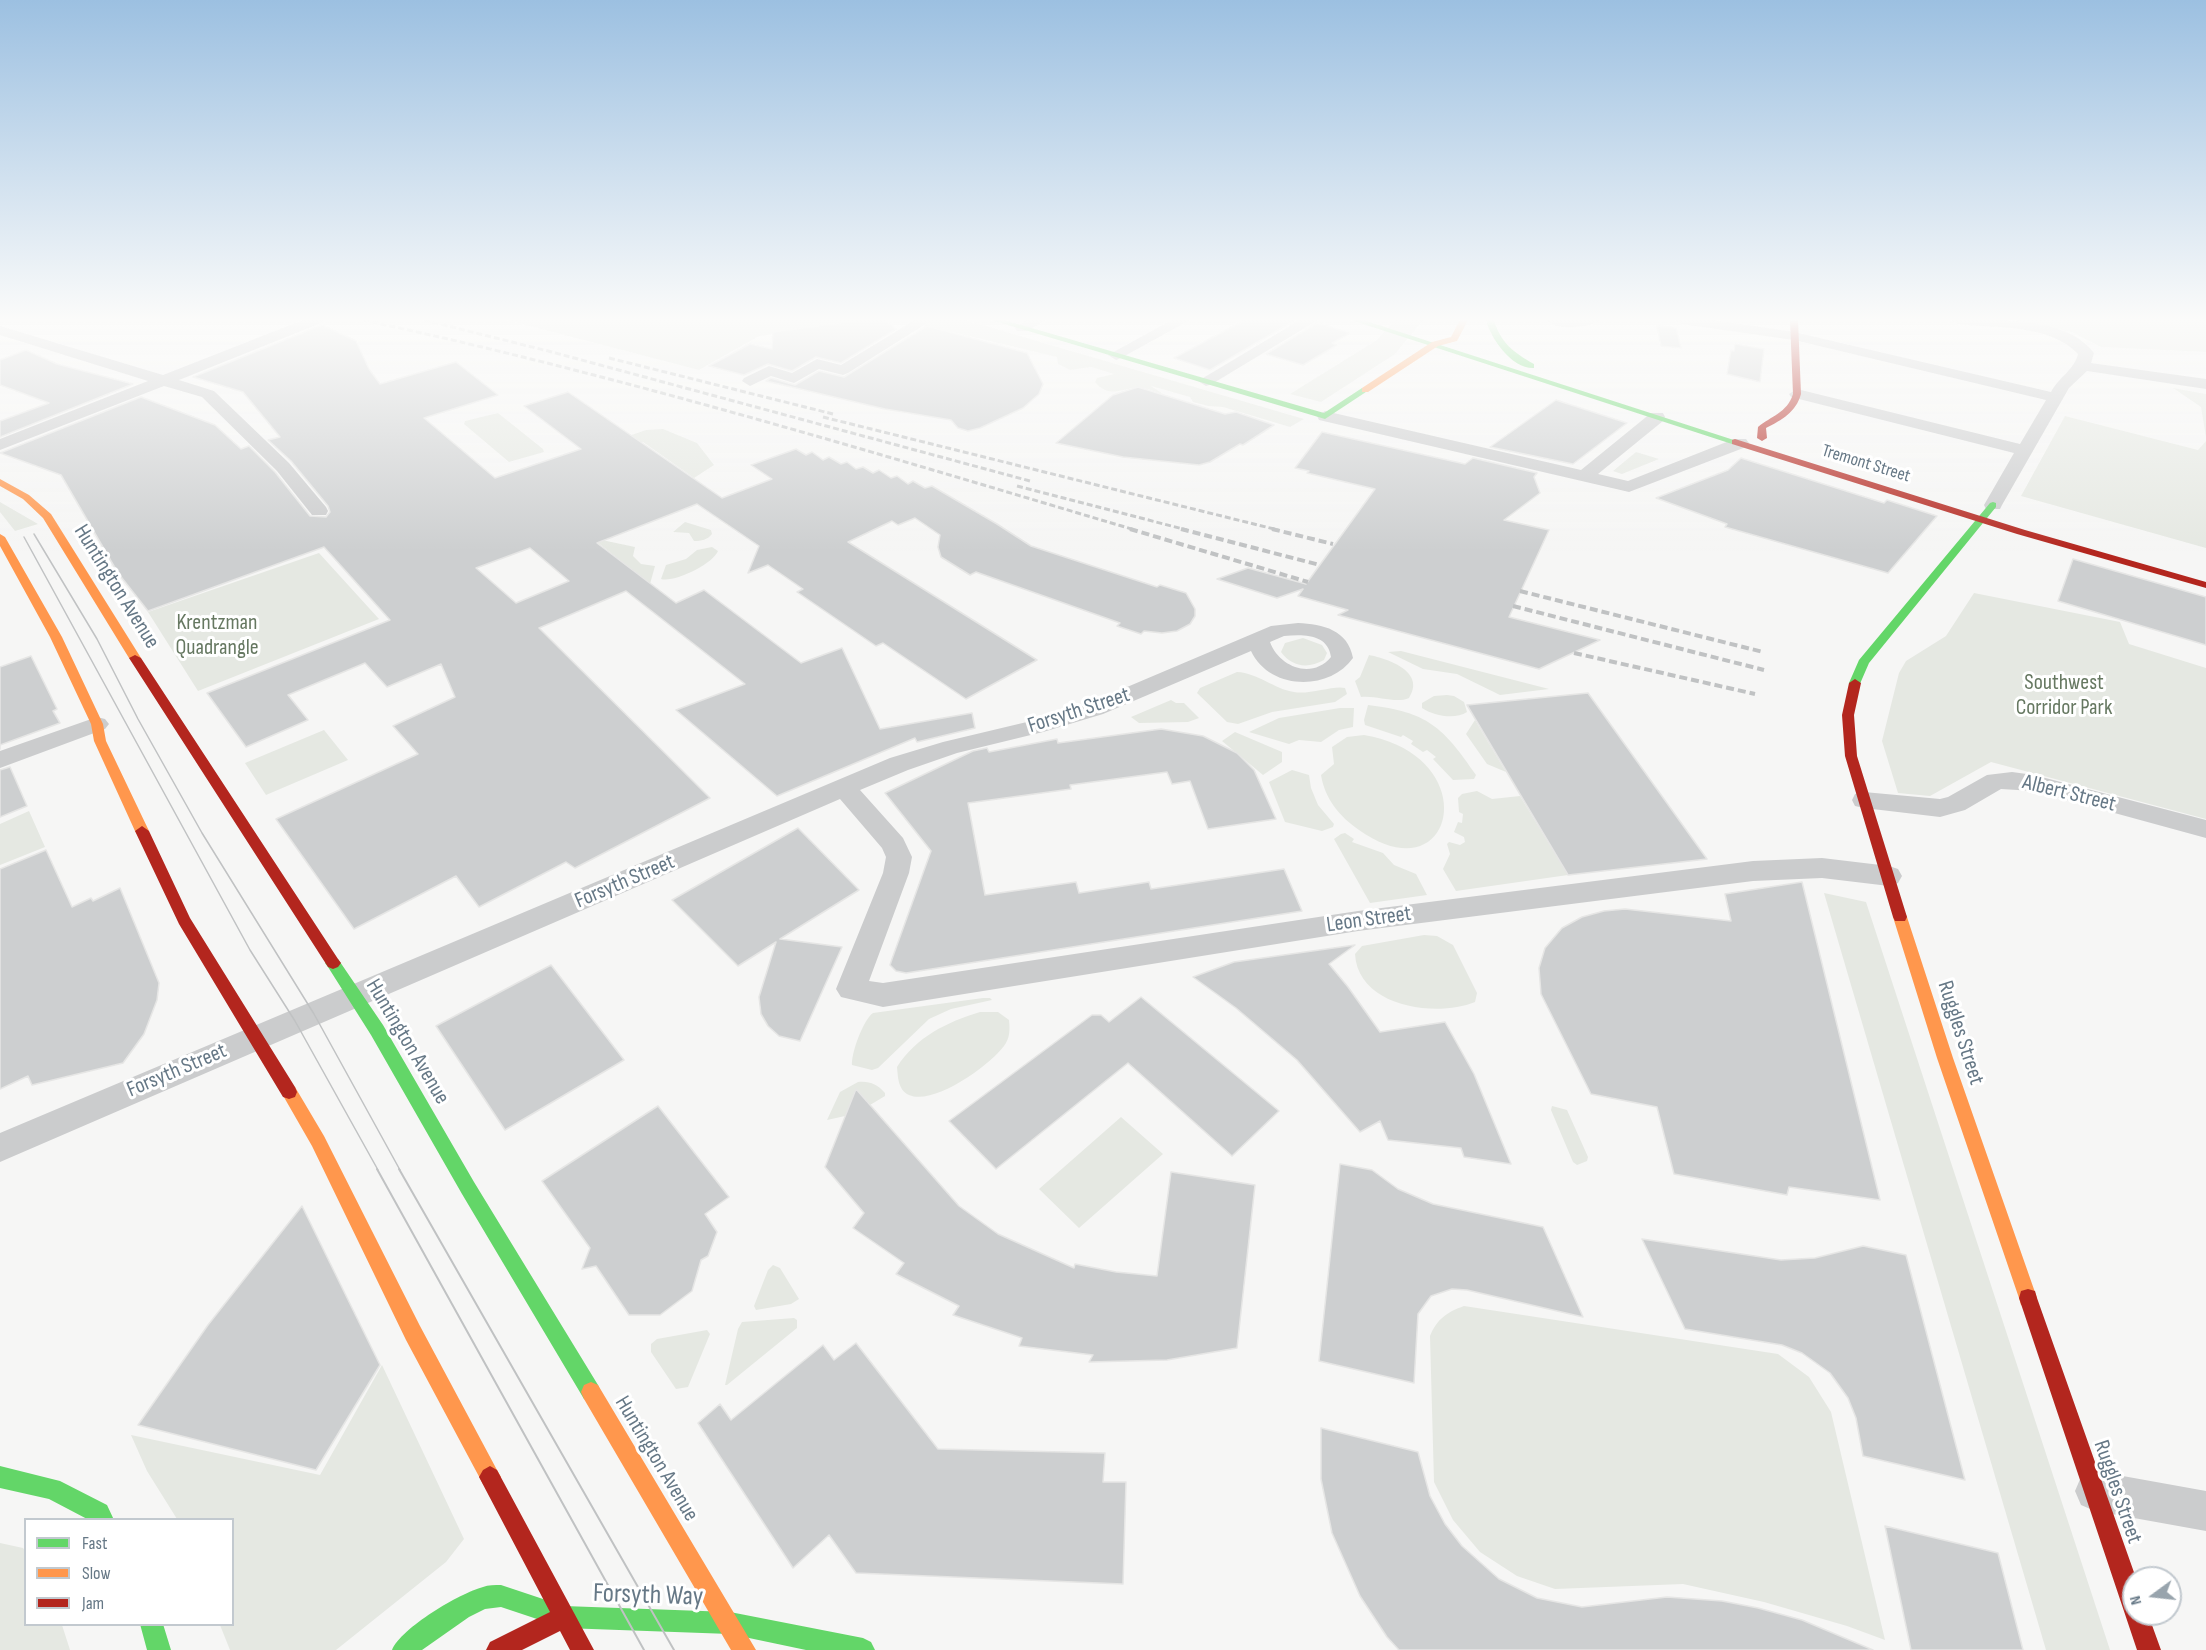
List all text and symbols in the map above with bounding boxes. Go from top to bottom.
street label: Tremont Street [1819,440,1913,488]
street label: Huntington Avenue [67,520,165,654]
park label: Krentzman Quadrangle [175,610,259,662]
park label: Southwest Corridor Park [2016,670,2112,722]
street label: Forsyth Street [1025,682,1133,740]
street label: Albert Street [2020,770,2118,818]
street label: Forsyth Street [571,849,679,915]
street label: Leon Street [1325,901,1413,939]
street label: Huntington Avenue [359,975,455,1109]
street label: Ruggles Street [1931,978,1989,1088]
street label: Forsyth Street [123,1038,231,1104]
street label: Huntington Avenue [608,1392,704,1526]
street label: Ruggles Street [2087,1437,2147,1547]
legend [24,1518,234,1626]
text: Fast [82,1533,107,1554]
text: Slow [82,1563,111,1584]
north arrow [2122,1566,2182,1626]
street label: Forsyth Way [592,1578,704,1614]
text: Jam [82,1593,104,1614]
text: N [2126,1594,2146,1607]

